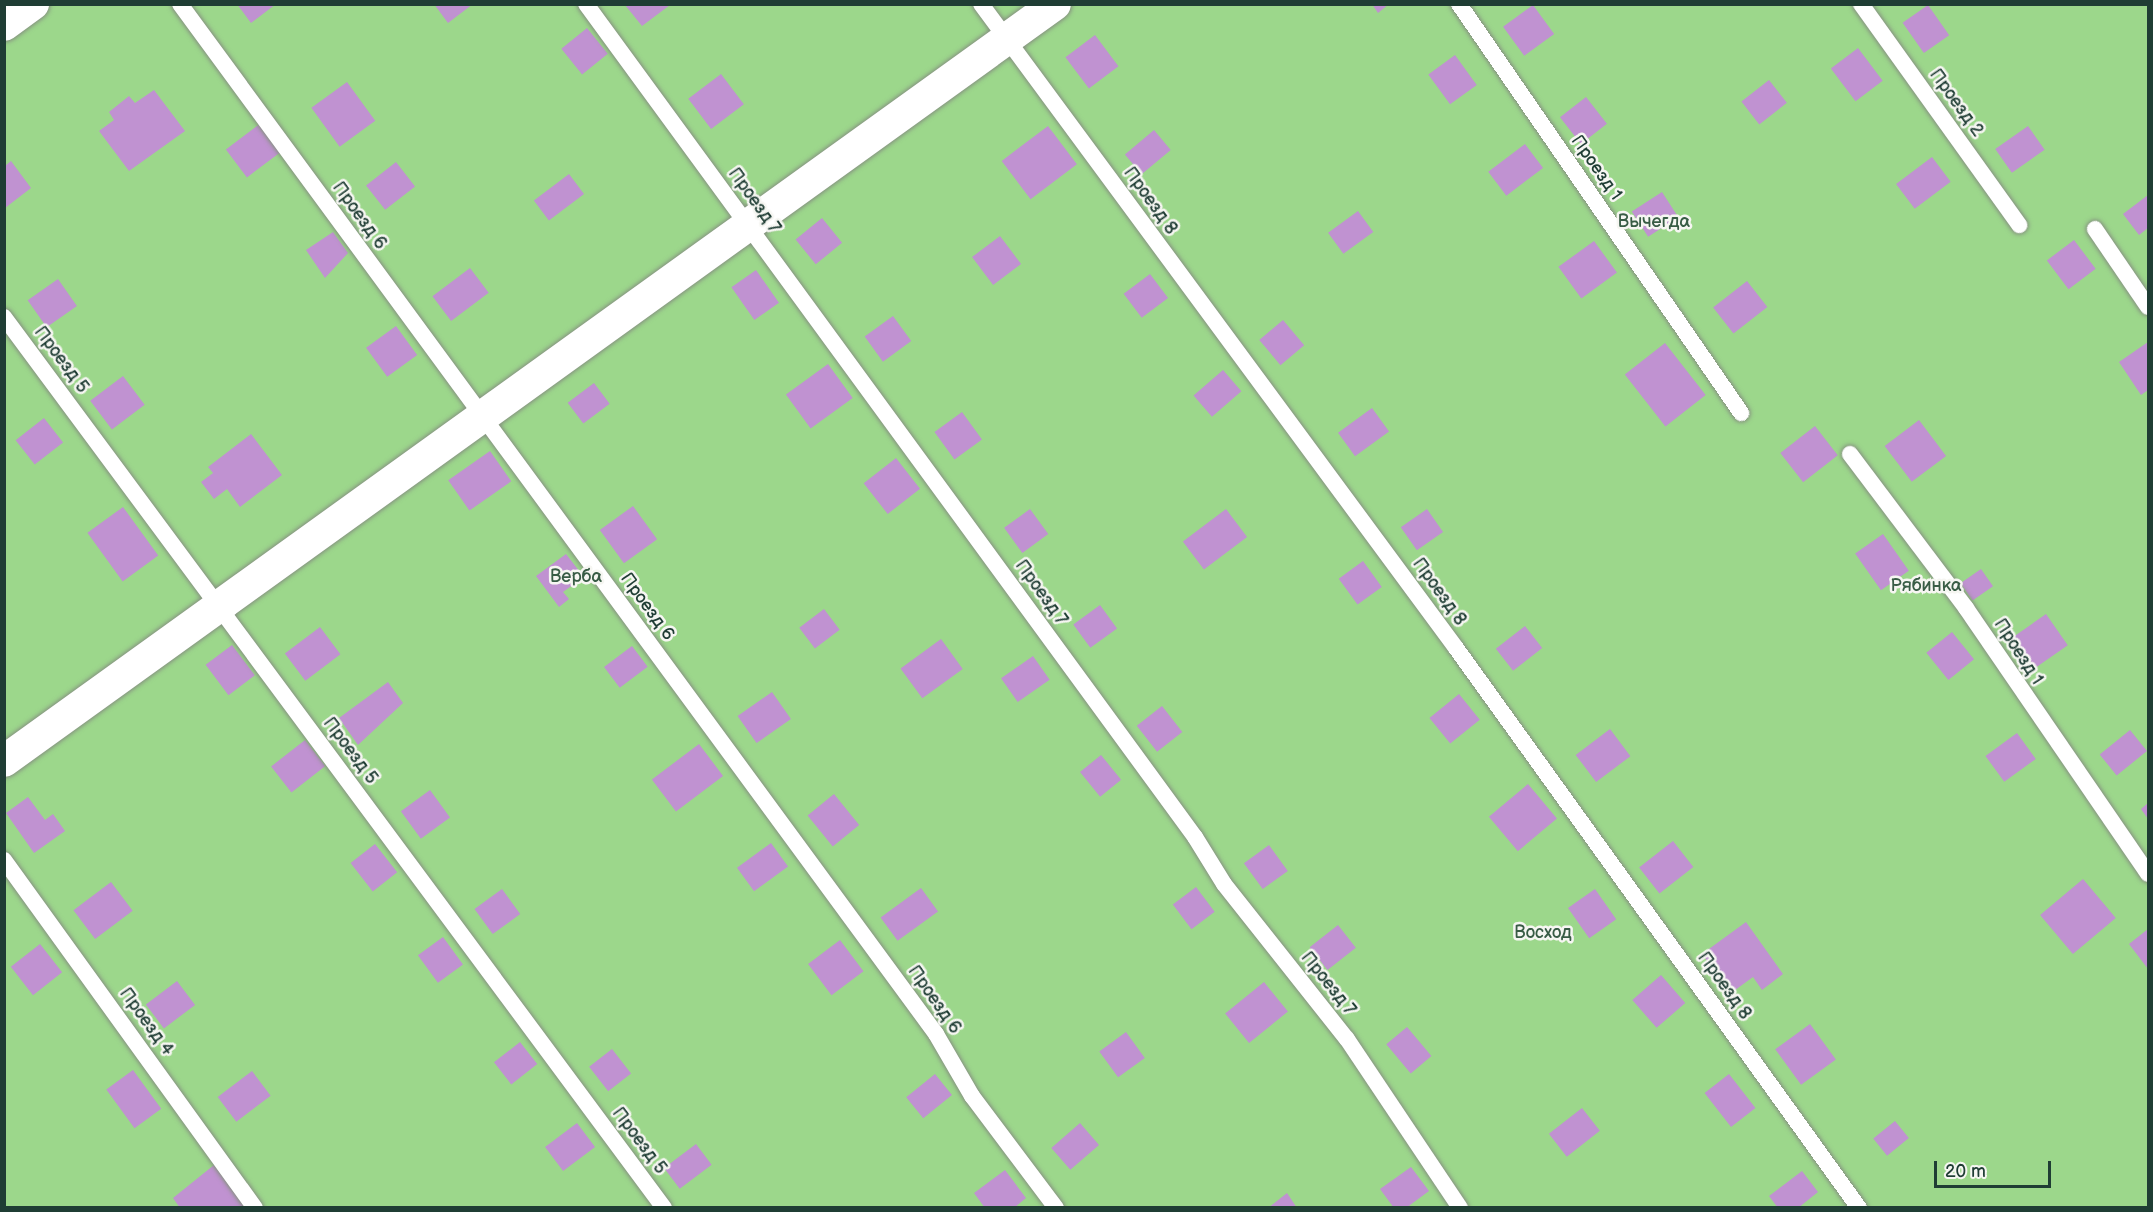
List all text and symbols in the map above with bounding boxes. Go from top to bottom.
street label: Проезд 2 [1924,65,1988,141]
street label: Проезд 1 [1566,131,1626,205]
street label: Проезд 8 [1118,163,1182,239]
street label: Проезд 7 [723,164,785,238]
street label: Проезд 6 [327,178,391,254]
park label: Вычегда [1618,211,1690,233]
street label: Проезд 5 [29,322,93,398]
street label: Проезд 8 [1407,554,1471,630]
street label: Проезд 7 [1010,556,1072,630]
park label: Верба [550,566,602,588]
street label: Проезд 6 [615,569,679,645]
park label: Рябинка [1890,575,1962,597]
street label: Проезд 1 [1989,615,2047,689]
street label: Проезд 5 [318,713,382,789]
park label: Восход [1514,922,1572,944]
street label: Проезд 7 [1296,948,1360,1020]
street label: Проезд 8 [1692,948,1756,1024]
street label: Проезд 6 [903,962,965,1038]
street label: Проезд 4 [114,984,178,1060]
street label: Проезд 5 [607,1103,671,1179]
scale bar [1937,1149,2054,1187]
text: 20 m [1945,1161,1986,1182]

